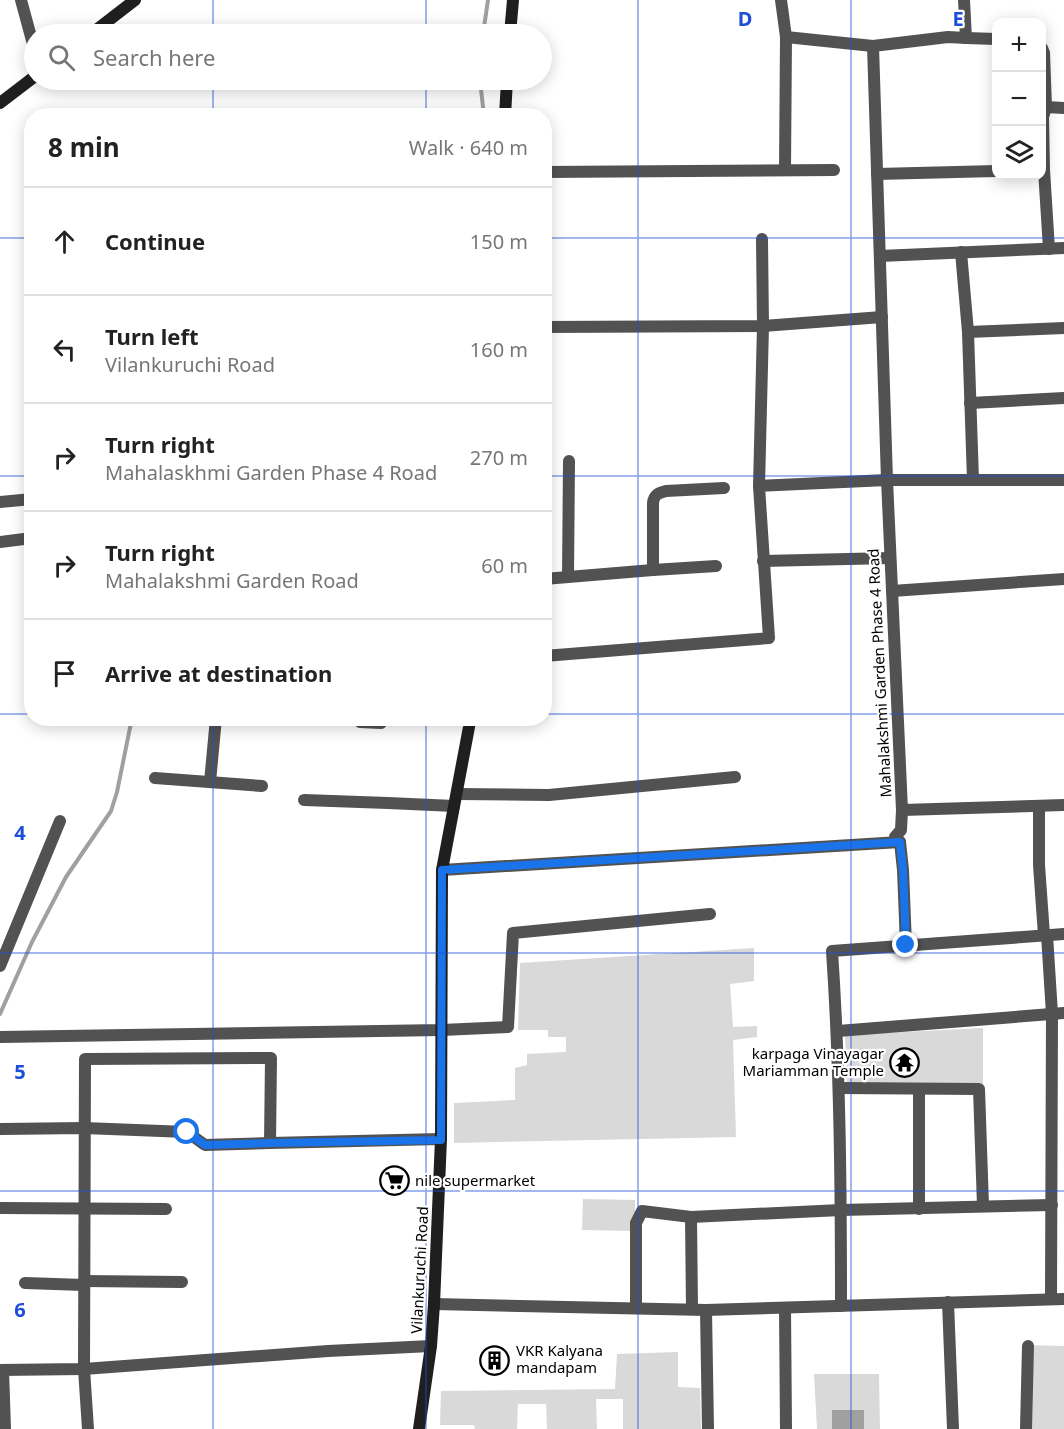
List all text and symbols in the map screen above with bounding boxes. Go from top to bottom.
text: D [738,5,752,32]
text: E [952,5,964,32]
map controls [992,18,1046,180]
button: + [992,18,1046,72]
search box [24,24,552,90]
icon: search [45,41,78,74]
text: Search here [93,42,215,72]
button: − [992,72,1046,126]
button: layers [992,126,1046,180]
text: 8 min [48,129,120,165]
text: Walk · 640 m [409,134,528,161]
icon: ahead [48,225,81,258]
text: Continue [105,226,205,256]
text: 150 m [470,228,528,255]
text: Turn left [105,321,199,351]
icon: left [48,333,81,366]
text: 160 m [470,336,528,363]
text: Vilankuruchi Road [105,351,275,378]
text: Turn right [105,429,215,459]
icon: right [48,441,81,474]
text: 270 m [470,444,528,471]
text: Mahalaskhmi Garden Phase 4 Road [105,459,437,486]
text: Turn right [105,537,215,567]
street label: Mahalakshmi Garden Phase 4 Road [862,548,896,798]
icon: right [48,549,81,582]
text: 60 m [481,552,528,579]
text: Mahalakshmi Garden Road [105,567,359,594]
icon: arrive [48,657,81,690]
text: Arrive at destination [105,658,332,688]
text: 4 [14,819,26,846]
route end [892,931,918,957]
place label: karpaga Vinayagar Mariamman Temple [743,1043,884,1080]
temple icon: karpaga Vinayagar Mariamman Temple [889,1047,921,1079]
text: 5 [14,1058,26,1085]
route start [173,1118,199,1144]
supermarket icon: nile supermarket [378,1165,410,1197]
place label: nile supermarket [415,1170,536,1190]
street label: Vilankuruchi Road [406,1206,432,1334]
text: 6 [14,1296,26,1323]
place label: VKR Kalyana mandapam [516,1340,603,1377]
building icon: VKR Kalyana mandapam [479,1344,511,1376]

